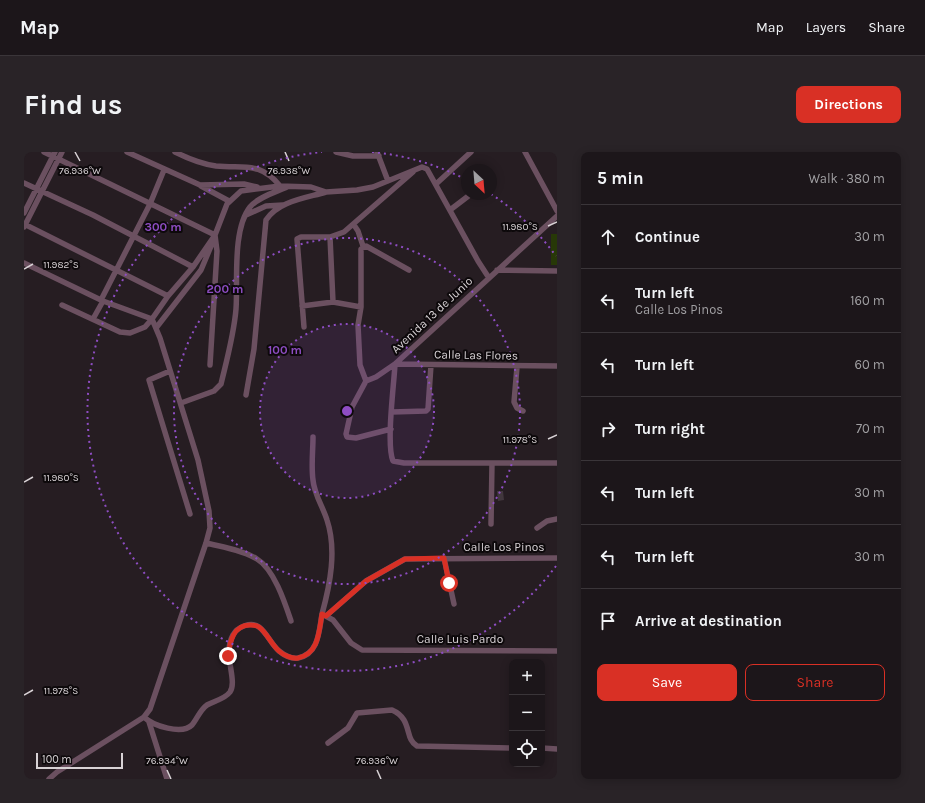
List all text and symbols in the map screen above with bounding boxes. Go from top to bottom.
text: Map [20,17,59,39]
text: Map [756,19,784,36]
text: Layers [806,19,846,36]
text: Share [868,19,905,36]
button: Directions [796,86,901,123]
text: Find us [24,88,123,121]
north arrow [461,164,497,200]
text: 76.936°W [59,165,101,177]
text: 76.938°W [268,165,310,177]
text: 5 min [597,168,644,188]
text: Walk · 380 m [809,171,885,186]
text: 300 m [144,220,182,234]
text: 11.980°S [502,221,538,233]
icon: ahead [597,226,619,248]
text: Continue [635,228,700,246]
text: 30 m [854,229,885,244]
text: 11.982°S [43,259,79,271]
street label: Avenida 13 de Junio [389,274,475,356]
text: 200 m [207,282,243,296]
text: Turn left [635,284,694,302]
icon: left [597,290,619,312]
text: 160 m [850,293,885,308]
text: Calle Los Pinos [635,302,723,317]
text: 100 m [268,343,302,357]
street label: Calle Las Flores [434,347,518,363]
icon: left [597,354,619,376]
text: Turn left [635,356,694,374]
text: 60 m [855,357,885,372]
centre of rings [340,404,354,418]
icon: right [597,418,619,440]
text: Turn right [635,420,705,438]
text: 70 m [856,421,885,436]
text: 11.978°S [503,434,537,446]
text: 11.980°S [43,472,79,484]
icon: left [597,482,619,504]
text: Turn left [635,484,694,502]
text: 30 m [854,485,885,500]
street label: Calle Los Pinos [463,540,545,554]
icon: left [597,546,619,568]
text: Turn left [635,548,694,566]
text: 30 m [854,549,885,564]
route start [440,574,458,592]
icon: arrive [597,610,619,632]
text: Arrive at destination [635,612,782,630]
street label: Calle Luis Pardo [417,632,503,646]
route end [219,647,237,665]
map controls [509,659,545,767]
button: + [509,659,545,695]
button: Save [597,664,737,701]
button: Share [745,664,885,701]
text: 11.978°S [44,685,78,697]
button: − [509,695,545,731]
button: locate [509,731,545,767]
scale bar [36,751,123,770]
text: 100 m [42,753,72,766]
text: 76.934°W [146,755,188,767]
text: 76.936°W [356,755,398,767]

